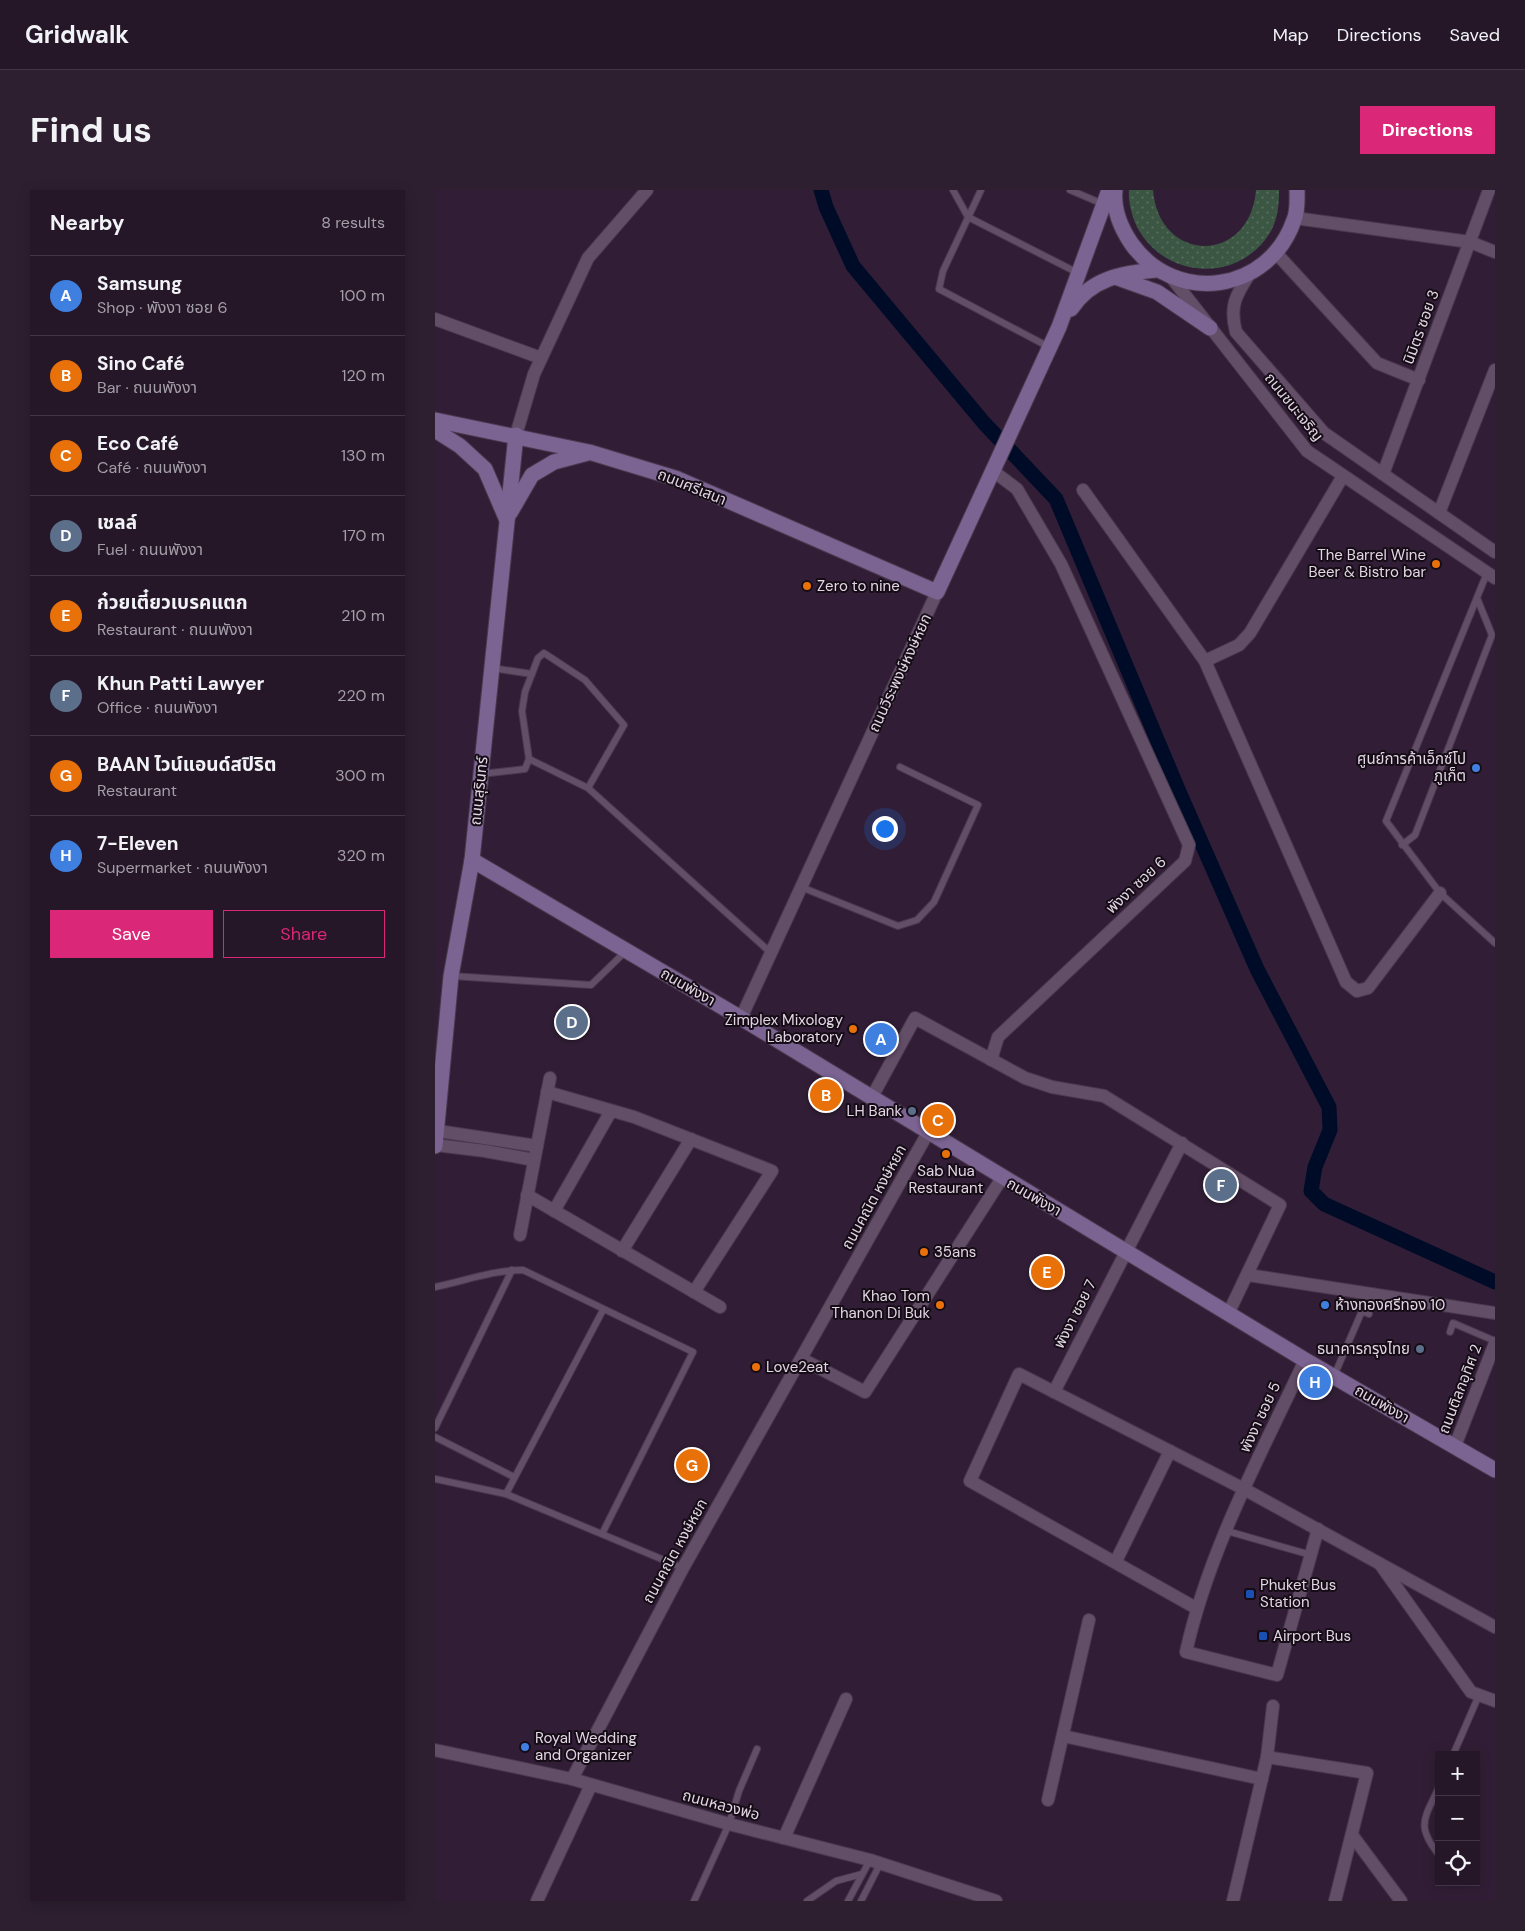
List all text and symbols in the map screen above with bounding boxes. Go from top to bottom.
text: Gridwalk [25,19,129,50]
text: Map [1273,23,1309,47]
text: Directions [1337,23,1422,47]
text: Saved [1450,23,1500,47]
button: Directions [1360,106,1495,154]
text: Find us [30,107,152,153]
text: Nearby [50,209,124,237]
text: 8 results [321,212,385,233]
text: Samsung [97,271,182,296]
text: A [60,285,72,306]
text: 100 m [340,285,385,306]
street label: นิมิตร ซอย 3 [1398,287,1444,367]
text: Shop · พังงา ซอย 6 [97,297,228,318]
text: Sino Café [97,351,185,376]
text: B [61,365,71,386]
text: 120 m [341,365,385,386]
street label: ถนนชนะเจริญ [1260,369,1328,445]
text: Bar · ถนนพังงา [97,377,197,398]
text: Eco Café [97,431,179,456]
text: C [60,445,72,466]
text: 130 m [341,445,385,466]
text: Café · ถนนพังงา [97,457,207,478]
street label: ถนนศรีเสนา [655,464,729,510]
text: เชลล์ [97,510,137,535]
text: D [60,525,72,546]
text: 170 m [342,525,385,546]
text: Fuel · ถนนพังงา [97,539,203,560]
place label: The Barrel Wine Beer & Bistro bar [1308,545,1426,582]
marker: The Barrel Wine Beer & Bistro bar [1430,558,1442,570]
place label: Zero to nine [817,576,900,596]
marker: Zero to nine [801,580,813,592]
text: ก๋วยเตี๋ยวเบรคแตก [97,590,248,615]
text: E [61,605,71,626]
text: 210 m [341,605,385,626]
street label: ถนนวีระพงษ์หงษ์หยก [864,611,936,735]
text: Restaurant · ถนนพังงา [97,619,253,640]
text: Khun Patti Lawyer [97,671,264,696]
text: F [62,685,70,706]
text: 220 m [337,685,385,706]
text: Office · ถนนพังงา [97,697,218,718]
place label: ศูนย์การค้าเอ็กซ์โป ภูเก็ต [1357,749,1466,786]
text: BAAN ไวน์แอนด์สปิริต [97,752,276,777]
street label: ถนนสุรินทร์ [465,755,493,826]
marker: ศูนย์การค้าเอ็กซ์โป ภูเก็ต [1470,762,1482,774]
text: G [60,765,72,786]
text: 300 m [335,765,385,786]
text: Restaurant [97,780,177,801]
your location [872,816,898,842]
text: 7-Eleven [97,831,179,856]
text: H [60,845,72,866]
text: 320 m [337,845,385,866]
street label: พังงา ซอย 6 [1101,852,1171,918]
text: Supermarket · ถนนพังงา [97,857,268,878]
button: Save [50,910,213,958]
button: Share [223,910,385,958]
street label: ถนนพังงา [657,963,719,1011]
pin: D [556,1003,588,1041]
place label: Zimplex Mixology Laboratory [725,1010,844,1047]
pin: A [865,1020,897,1058]
marker: Zimplex Mixology Laboratory [847,1023,859,1035]
pin: B [810,1076,842,1114]
place label: LH Bank [847,1101,902,1121]
pin: C [922,1101,954,1139]
marker: LH Bank [906,1105,918,1117]
street label: ถนนคณิต หงษ์หยก [837,1141,911,1253]
marker: Sab Nua Restaurant [940,1148,952,1160]
place label: Sab Nua Restaurant [908,1161,984,1198]
pin: F [1205,1166,1237,1204]
street label: ถนนพังงา [1003,1173,1065,1221]
place label: 35ans [934,1242,976,1262]
marker: 35ans [918,1246,930,1258]
pin: E [1031,1253,1063,1291]
street label: พังงา ซอย 7 [1049,1276,1101,1352]
place label: Khao Tom Thanon Di Buk [832,1286,930,1323]
place label: ห้างทองศรีทอง 10 [1335,1295,1445,1315]
marker: Khao Tom Thanon Di Buk [934,1299,946,1311]
marker: ห้างทองศรีทอง 10 [1319,1299,1331,1311]
place label: ธนาคารกรุงไทย [1317,1339,1410,1359]
street label: ถนนติลกอุทิศ 2 [1434,1341,1486,1437]
marker: ธนาคารกรุงไทย [1414,1343,1426,1355]
place label: Love2eat [766,1357,829,1377]
marker: Love2eat [750,1361,762,1373]
pin: H [1299,1363,1331,1401]
street label: พังงา ซอย 5 [1235,1379,1285,1455]
street label: ถนนพังงา [1351,1380,1413,1428]
pin: G [676,1446,708,1484]
street label: ถนนคณิต หงษ์หยก [638,1495,712,1607]
place label: Phuket Bus Station [1260,1575,1336,1612]
marker: Phuket Bus Station [1244,1588,1256,1600]
place label: Airport Bus [1273,1626,1351,1646]
marker: Airport Bus [1257,1630,1269,1642]
place label: Royal Wedding and Organizer [535,1728,637,1765]
marker: Royal Wedding and Organizer [519,1741,531,1753]
map controls [1435,1751,1480,1886]
button: + [1435,1751,1480,1796]
street label: ถนนหลวงพ่อ [680,1785,762,1825]
button: − [1435,1796,1480,1841]
button: locate [1435,1841,1480,1886]

